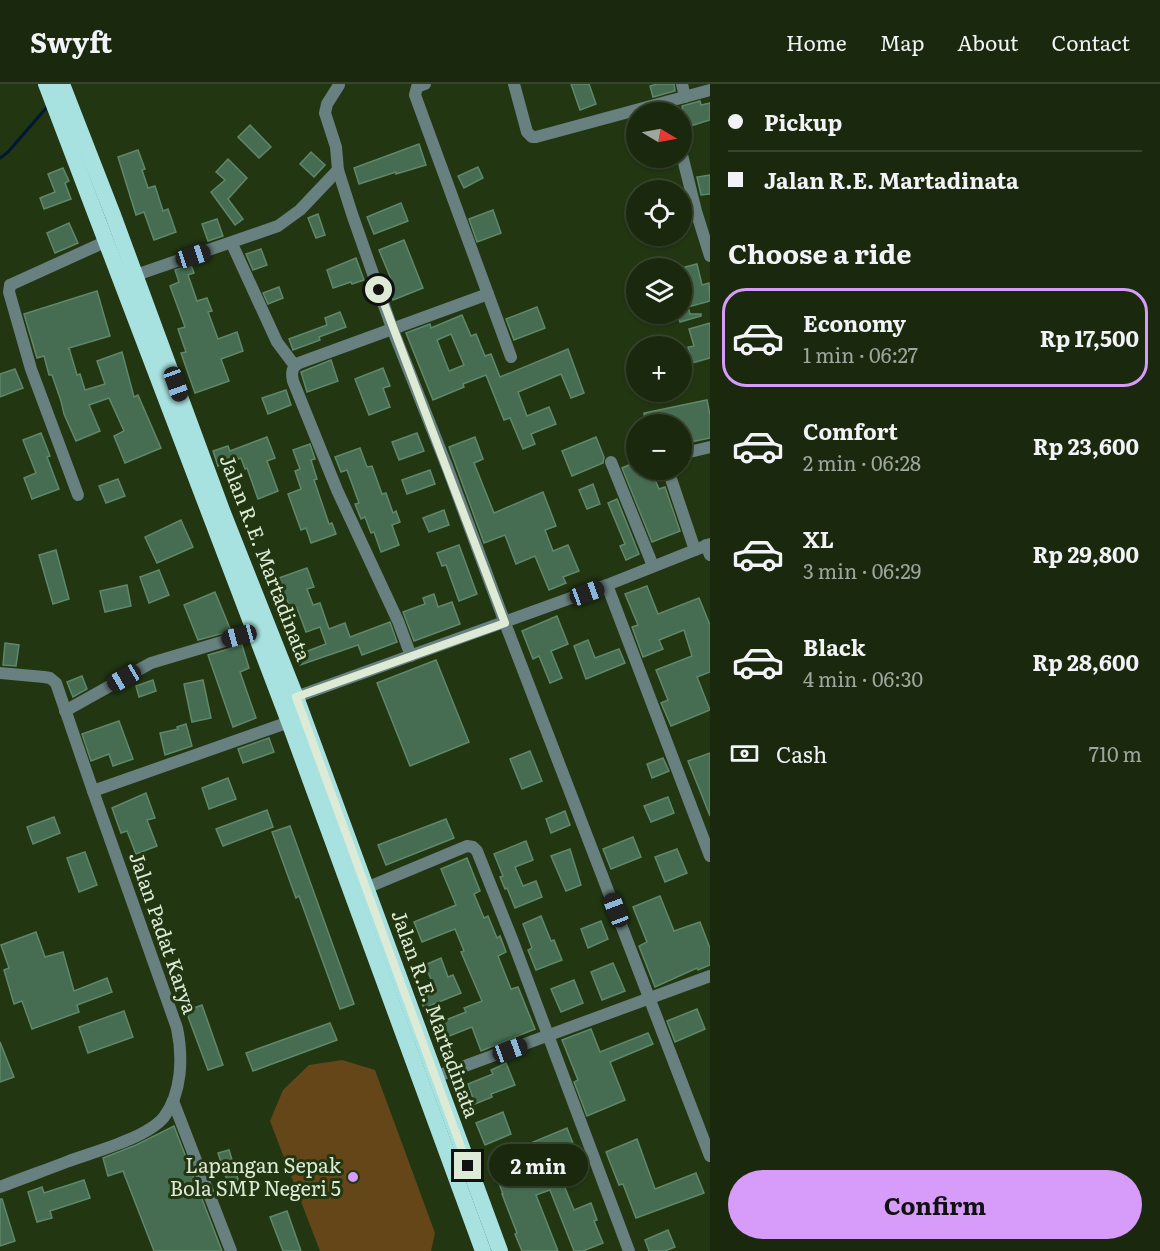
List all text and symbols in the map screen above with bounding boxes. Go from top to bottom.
text: Swyft [30,20,112,62]
text: Home [786,26,847,57]
text: Map [880,26,924,57]
text: About [957,26,1019,57]
text: Contact [1052,26,1130,57]
north arrow [626,102,692,168]
map controls [626,102,692,480]
text: Pickup [764,105,842,138]
text: Jalan R.E. Martadinata [764,163,1019,196]
button: locate [626,180,692,246]
text: Choose a ride [728,232,911,272]
car [173,242,213,270]
button: layers [626,258,692,324]
route start [365,276,392,303]
text: Economy [803,306,906,339]
icon: car [731,311,785,365]
text: Rp 17,500 [1040,321,1139,354]
button: + [626,336,692,402]
text: 1 min · 06:27 [803,339,918,369]
car [161,364,191,404]
button: − [626,414,692,480]
text: Comfort [803,414,898,447]
icon: car [731,419,785,473]
text: Rp 23,600 [1033,429,1139,462]
text: 2 min · 06:28 [803,447,921,477]
street label: Jalan R.E. Martadinata [214,449,320,665]
text: XL [803,522,834,555]
icon: car [731,527,785,581]
text: Rp 29,800 [1033,537,1139,570]
text: 3 min · 06:29 [803,555,921,585]
car [567,578,607,608]
car [219,623,259,649]
text: Black [803,630,865,663]
icon: car [731,635,785,689]
text: Rp 28,600 [1032,645,1139,678]
car [104,661,144,695]
text: 4 min · 06:30 [803,663,923,693]
icon: cash [728,737,761,770]
text: Cash [776,737,827,770]
text: 710 m [1089,738,1142,768]
street label: Jalan Padat Karya [123,847,207,1018]
car [601,890,631,930]
street label: Jalan R.E. Martadinata [385,905,489,1122]
car [490,1035,530,1065]
callout: 2 min [489,1145,588,1187]
place label: Lapangan Sepak Bola SMP Negeri 5 [170,1149,342,1202]
text: 2 min [511,1150,566,1180]
route end [454,1152,481,1179]
marker: Lapangan Sepak Bola SMP Negeri 5 [346,1170,360,1184]
button: Confirm [728,1170,1142,1239]

